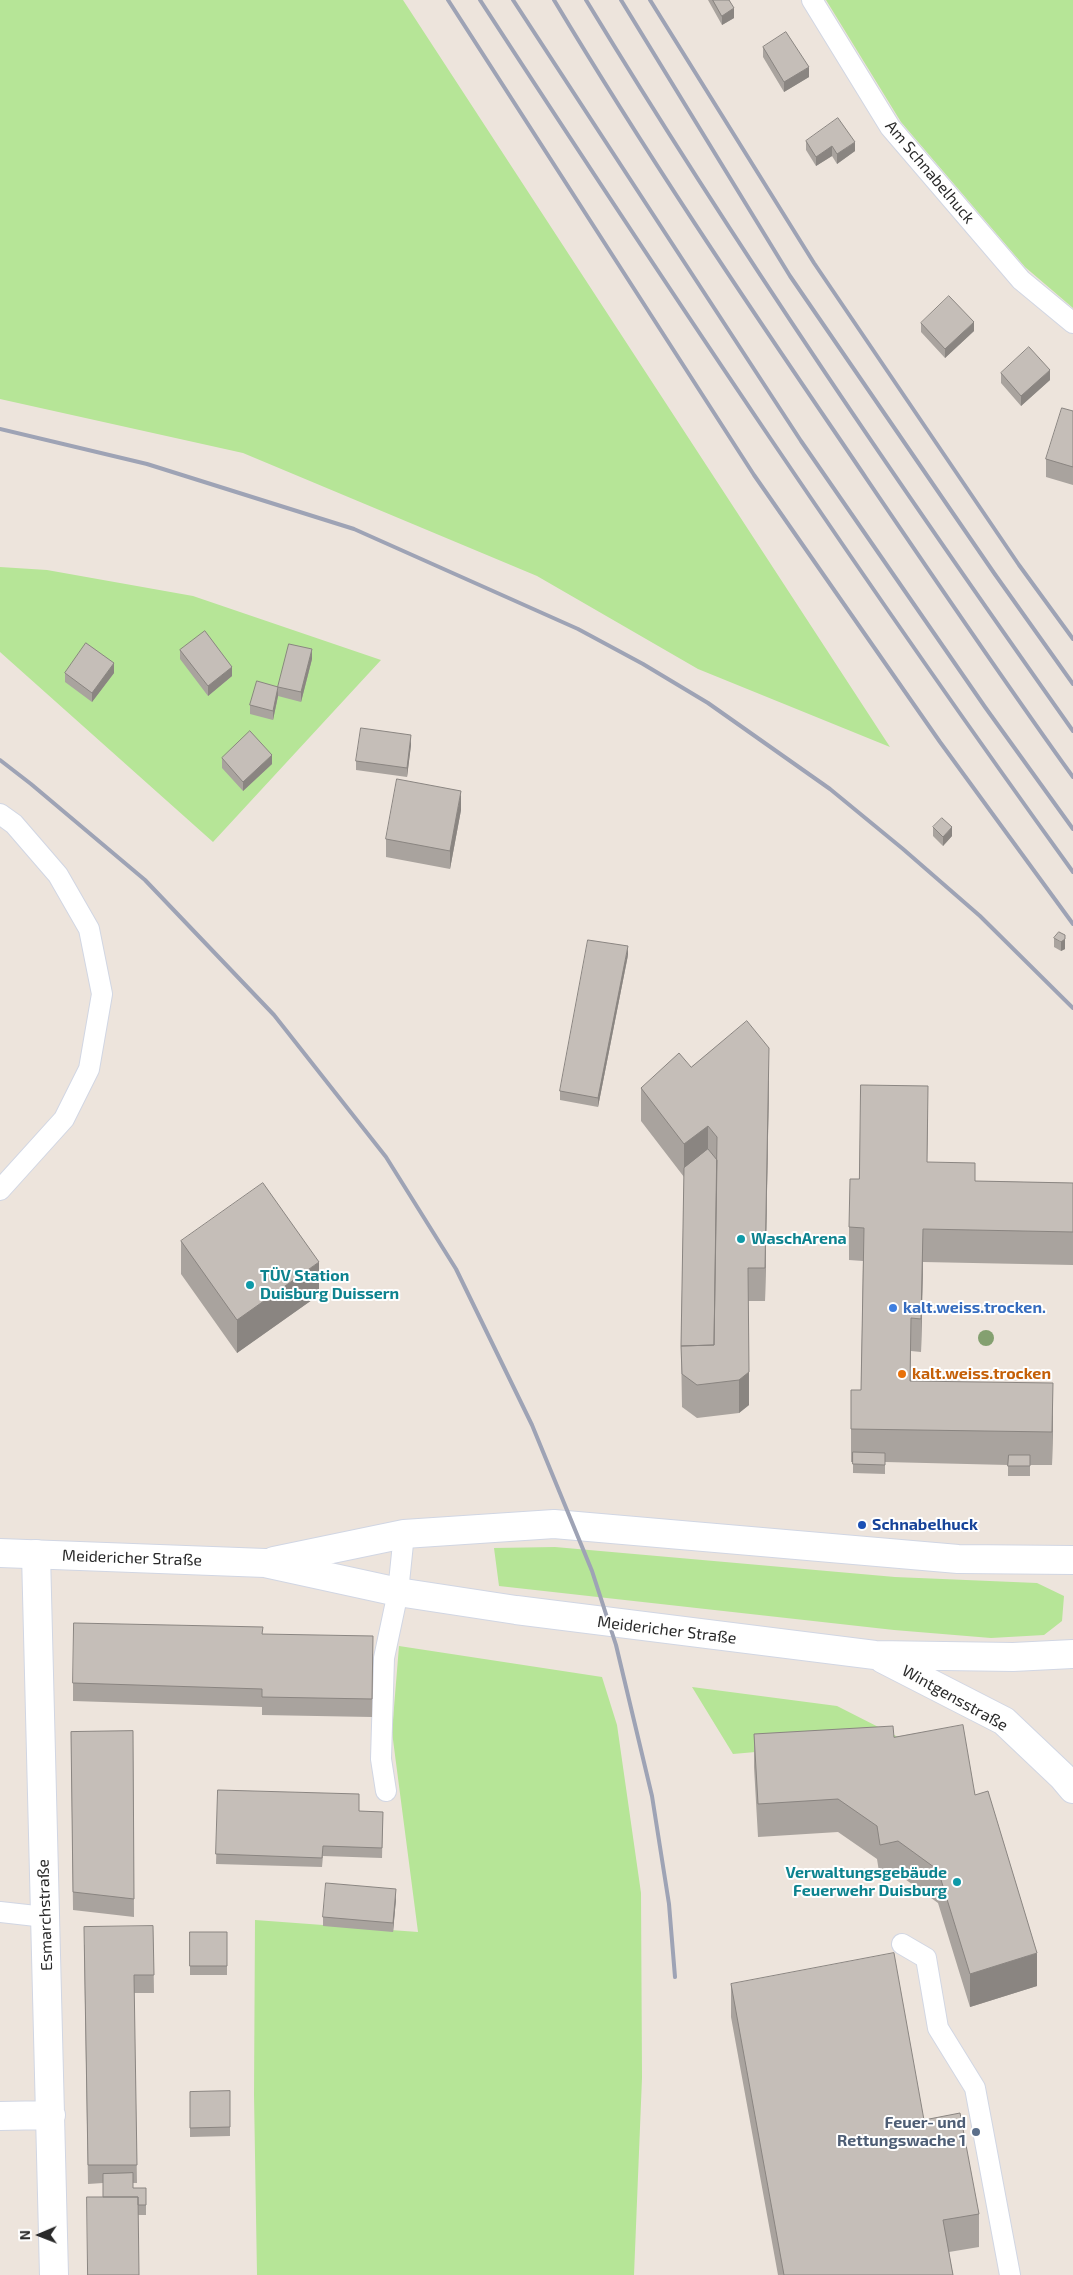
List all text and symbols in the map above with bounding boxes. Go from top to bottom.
street label: Am Schnabelhuck [881,117,979,227]
place label: WaschArena [751,1229,847,1249]
marker: WaschArena [735,1233,747,1245]
place label: TÜV Station Duisburg Duissern [260,1266,399,1304]
marker: TÜV Station Duisburg Duissern [244,1279,256,1291]
place label: kalt.weiss.trocken. [903,1298,1046,1318]
marker: kalt.weiss.trocken. [887,1302,899,1314]
place label: kalt.weiss.trocken [912,1364,1051,1384]
marker: kalt.weiss.trocken [896,1368,908,1380]
place label: Schnabelhuck [872,1515,978,1535]
marker: Schnabelhuck [856,1519,868,1531]
street label: Meidericher Straße [62,1546,202,1570]
street label: Meidericher Straße [596,1612,738,1648]
street label: Wintgensstraße [899,1661,1011,1735]
street label: Esmarchstraße [33,1859,57,1971]
place label: Verwaltungsgebäude Feuerwehr Duisburg [785,1863,947,1901]
marker: Verwaltungsgebäude Feuerwehr Duisburg [951,1876,963,1888]
place label: Feuer- und Rettungswache 1 [837,2113,966,2151]
marker: Feuer- und Rettungswache 1 [970,2126,982,2138]
north arrow [15,2210,65,2260]
text: N [16,2230,33,2240]

